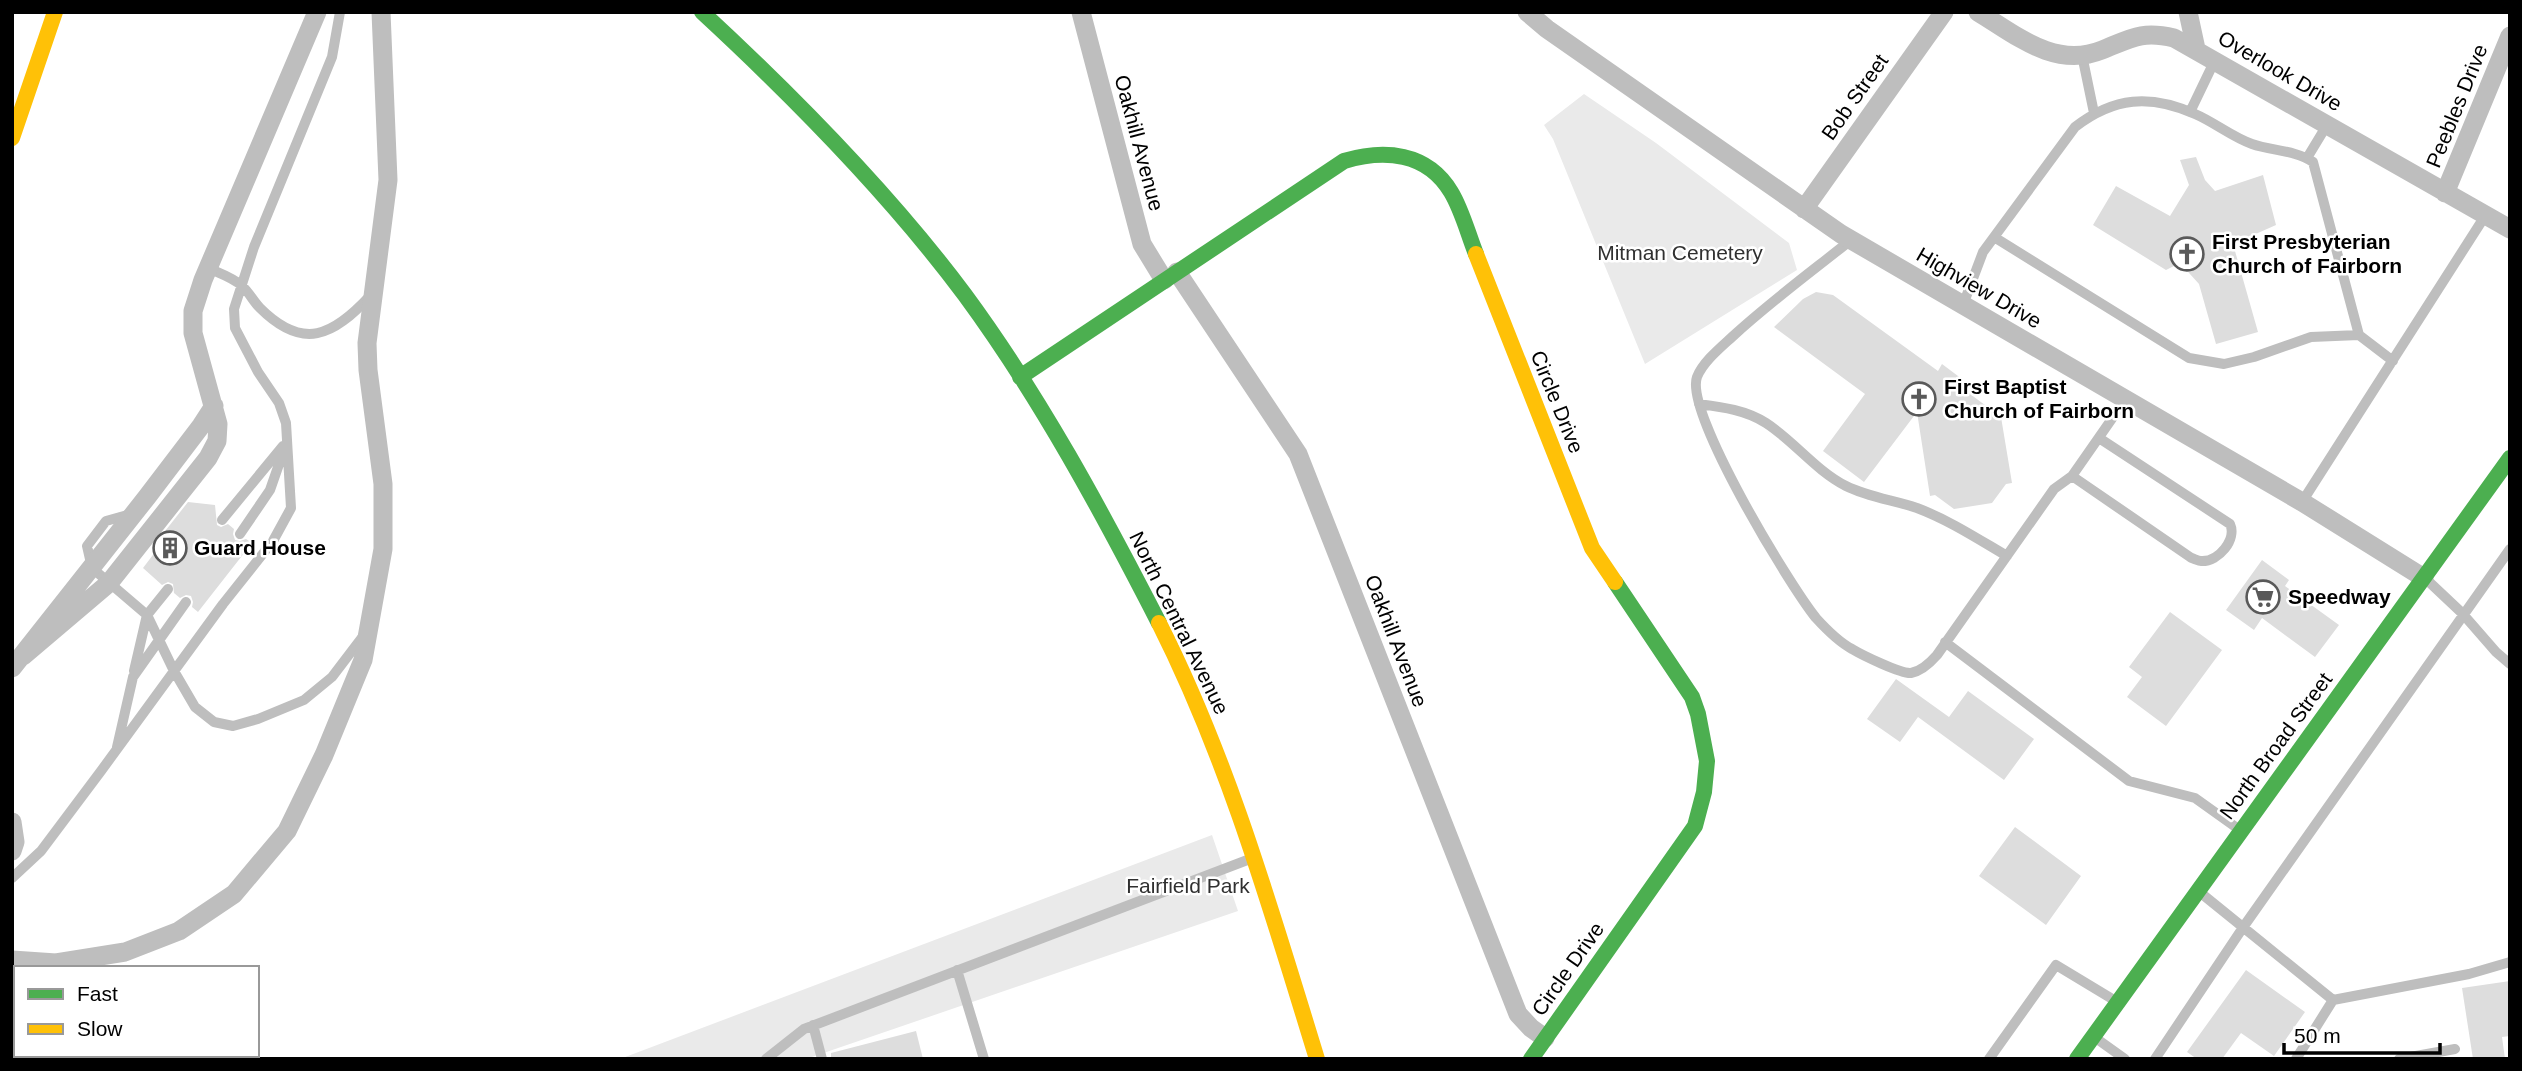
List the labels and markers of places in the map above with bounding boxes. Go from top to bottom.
place label: First Presbyterian Church of Fairborn [2212,230,2402,277]
church icon: First Presbyterian Church of Fairborn [2168,235,2206,273]
place label: First Baptist Church of Fairborn [1944,375,2134,422]
church icon: First Baptist Church of Fairborn [1900,380,1938,418]
building icon: Guard House [151,529,189,567]
place label: Guard House [194,536,326,559]
supermarket icon: Speedway [2244,578,2282,616]
place label: Speedway [2288,585,2391,608]

